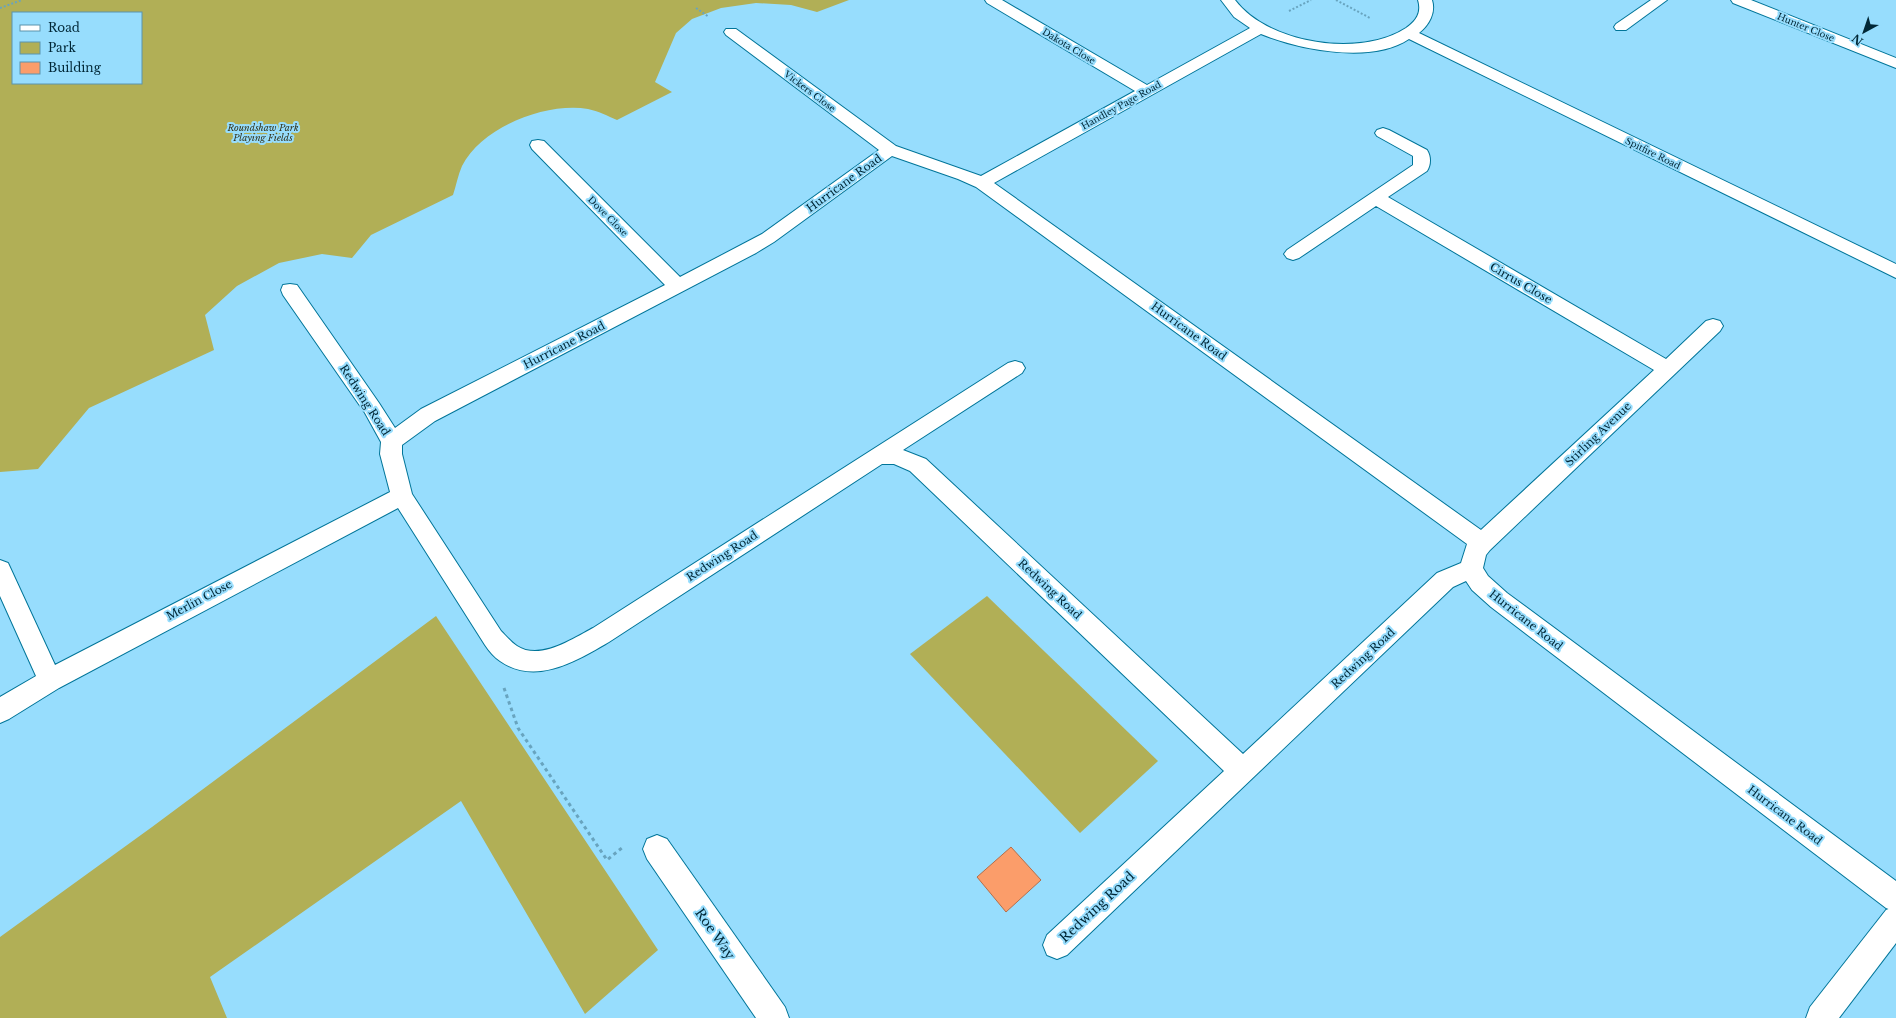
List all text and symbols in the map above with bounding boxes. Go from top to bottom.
street label: Hunter Close [1776,11,1836,43]
legend [12,12,142,84]
north arrow [1844,12,1884,52]
text: Road [48,20,80,35]
street label: Dakota Close [1040,26,1098,66]
text: N [1849,31,1866,48]
text: Park [48,40,76,55]
text: Building [48,60,102,75]
street label: Vickers Close [781,68,838,114]
street label: Handley Page Road [1079,78,1163,132]
park label: Roundshaw Park Playing Fields [226,122,299,143]
street label: Spitfire Road [1624,135,1682,171]
street label: Hurricane Road [804,151,885,215]
street label: Dove Close [586,194,630,238]
street label: Cirrus Close [1487,260,1555,306]
street label: Hurricane Road [1149,299,1230,363]
street label: Hurricane Road [521,318,608,372]
street label: Redwing Road [337,362,393,439]
street label: Stirling Avenue [1562,399,1634,469]
street label: Redwing Road [684,528,761,584]
street label: Redwing Road [1015,556,1085,622]
street label: Merlin Close [164,577,234,623]
street label: Hurricane Road [1486,587,1566,654]
street label: Redwing Road [1328,625,1398,691]
street label: Hurricane Road [1745,782,1826,848]
street label: Redwing Road [1056,868,1138,946]
street label: Roe Way [691,905,739,963]

